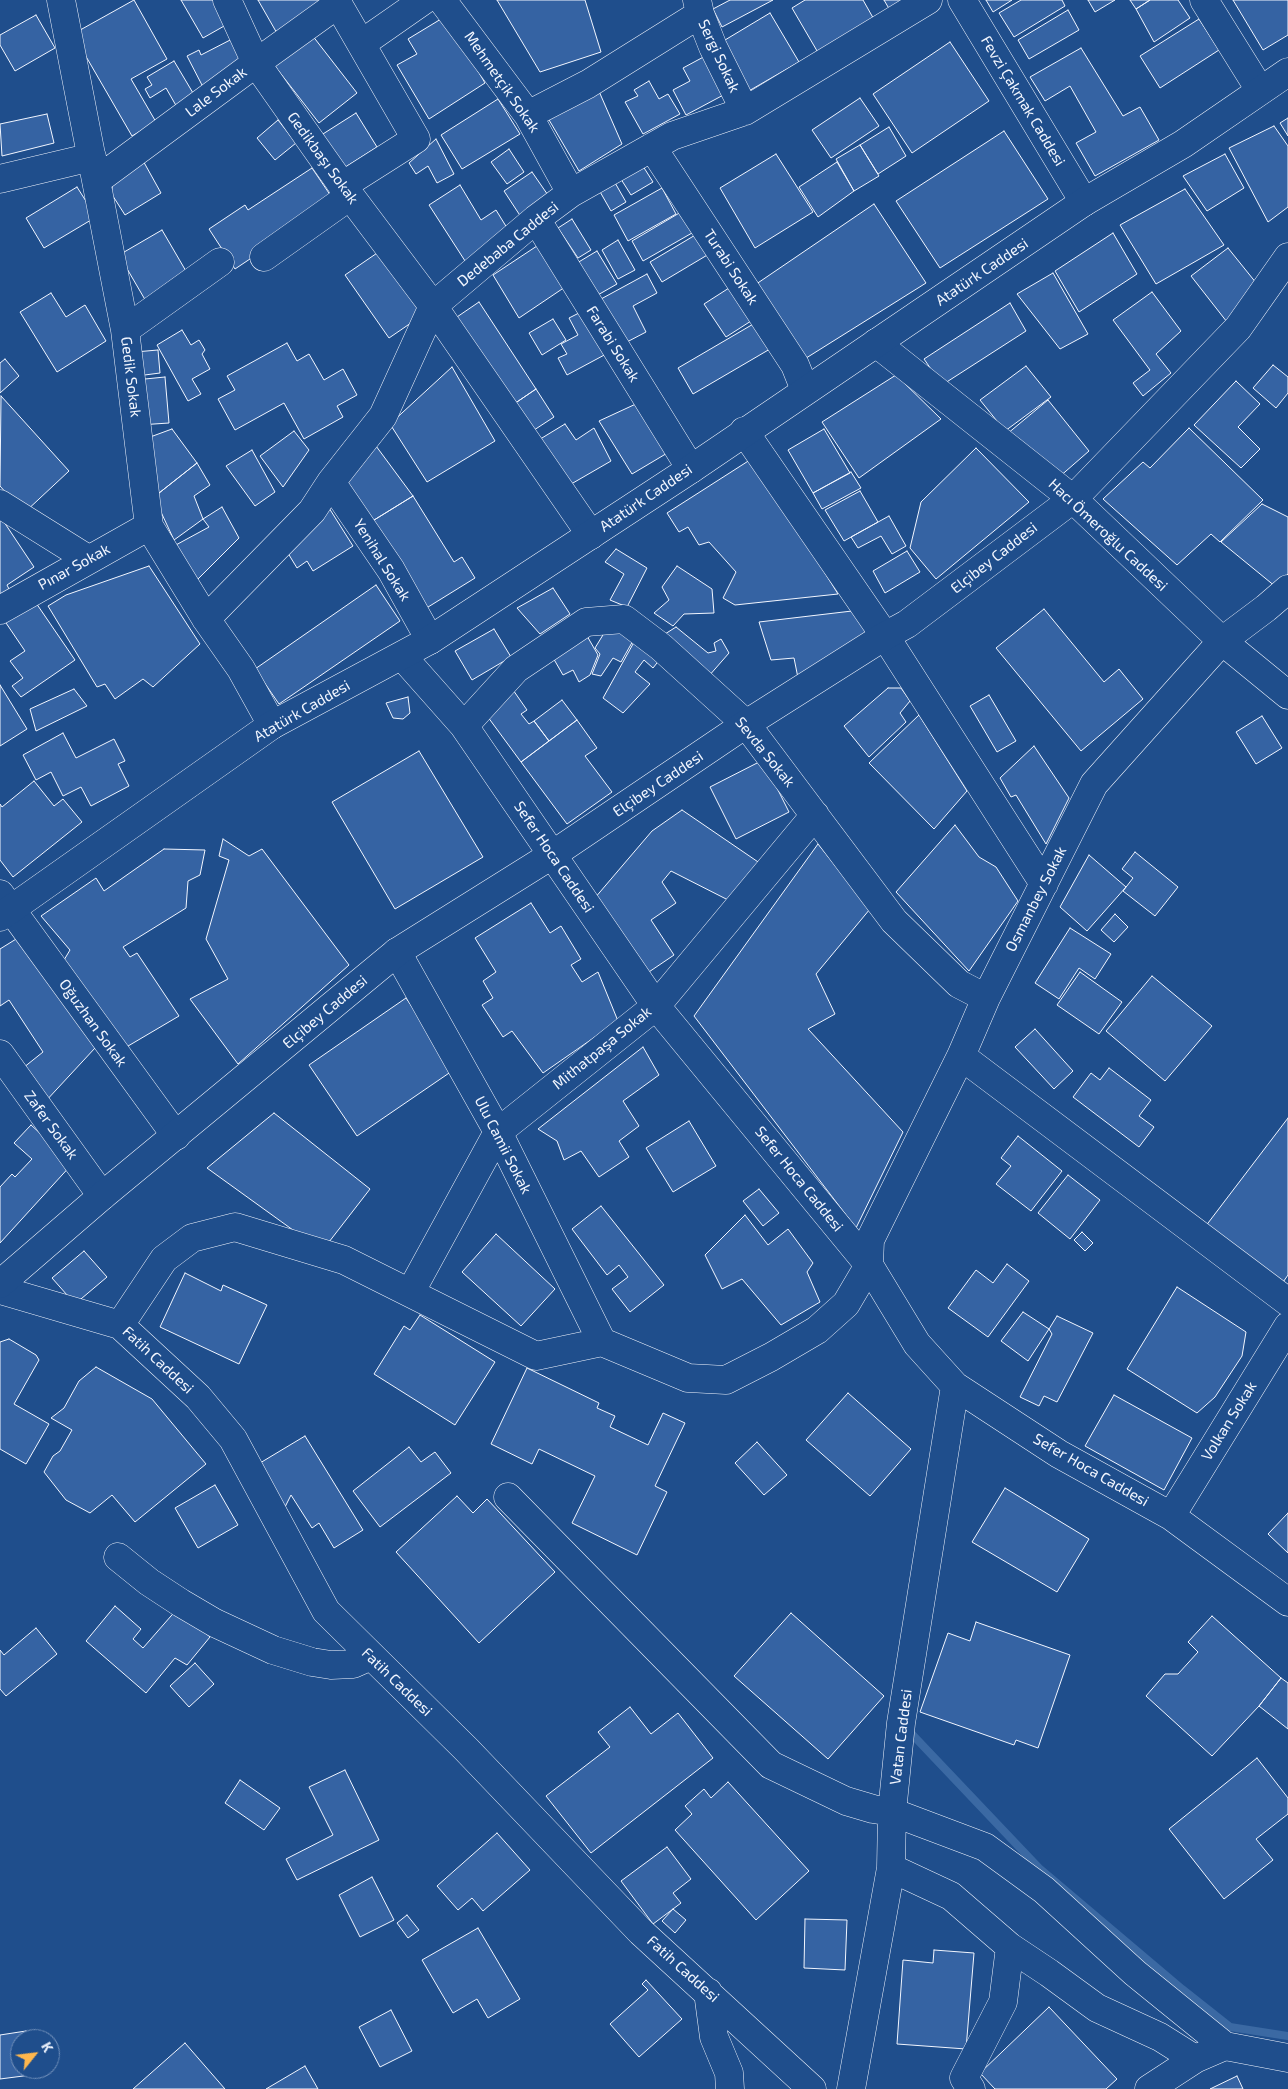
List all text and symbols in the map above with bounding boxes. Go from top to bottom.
street label: Sergi Sokak [694,17,744,95]
street label: Mehmetçik Sokak [460,28,544,136]
street label: Fevzi Çakmak Caddesi [977,33,1069,169]
street label: Lale Sokak [182,63,250,121]
street label: Gedikbaşı Sokak [284,108,362,208]
street label: Dedebaba Caddesi [454,198,562,290]
street label: Turabi Sokak [700,226,762,308]
street label: Atatürk Caddesi [932,234,1032,310]
street label: Farabi Sokak [583,303,643,385]
street label: Gedik Sokak [117,336,145,418]
street label: Atatürk Caddesi [596,460,696,536]
street label: Hacı Ömeroğlu Caddesi [1045,475,1171,595]
street label: Yenihal Sokak [350,516,414,604]
street label: Elçibey Caddesi [947,519,1041,597]
street label: Pınar Sokak [35,540,113,594]
street label: Atatürk Caddesi [251,676,353,746]
street label: Sevda Sokak [731,713,799,791]
street label: Elçibey Caddesi [609,747,707,821]
street label: Sefer Hoca Caddesi [510,798,598,916]
street label: Osmanbey Sokak [1002,843,1070,955]
street label: Elçibey Caddesi [279,971,371,1053]
street label: Oğuzhan Sokak [55,976,131,1070]
street label: Mithatpaşa Sokak [549,1003,655,1093]
street label: Zafer Sokak [20,1087,82,1163]
street label: Ulu Camii Sokak [471,1093,535,1197]
street label: Sefer Hoca Caddesi [751,1123,847,1235]
street label: Fatih Caddesi [119,1322,197,1398]
street label: Volkan Sokak [1198,1378,1260,1464]
street label: Sefer Hoca Caddesi [1030,1430,1152,1510]
street label: Fatih Caddesi [358,1644,436,1720]
street label: Vatan Caddesi [886,1688,916,1786]
street label: Fatih Caddesi [643,1932,723,2006]
north arrow [10,2029,60,2079]
text: K [38,2039,57,2055]

